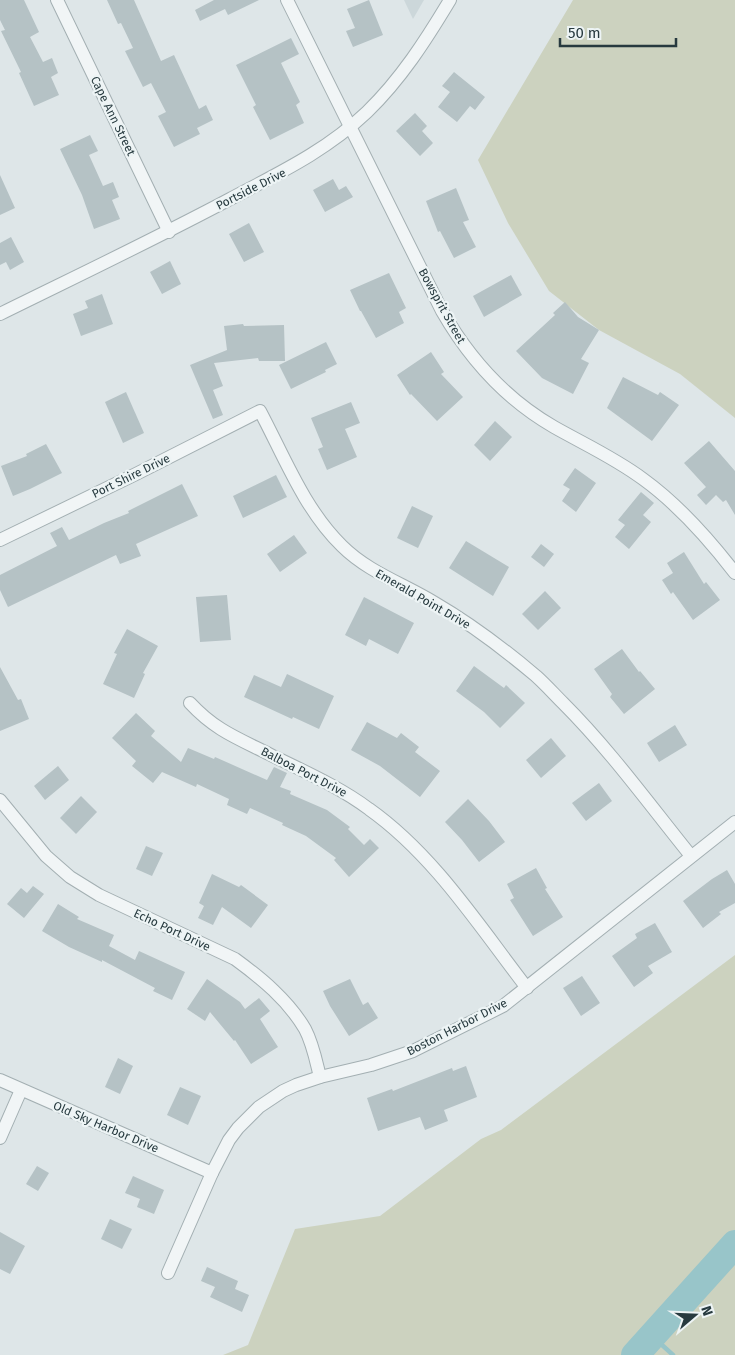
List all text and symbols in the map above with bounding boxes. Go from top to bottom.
scale bar [560,15,676,47]
text: 50 m [568,24,601,42]
street label: Cape Ann Street [88,74,139,159]
street label: Portside Drive [214,165,288,213]
street label: Bowsprit Street [416,266,469,347]
street label: Port Shire Drive [90,451,172,501]
street label: Emerald Point Drive [373,566,473,632]
street label: Balboa Port Drive [259,744,349,800]
street label: Echo Port Drive [131,906,213,954]
street label: Boston Harbor Drive [405,996,509,1058]
street label: Old Sky Harbor Drive [51,1098,161,1156]
north arrow [670,1290,720,1340]
text: N [697,1304,716,1318]

